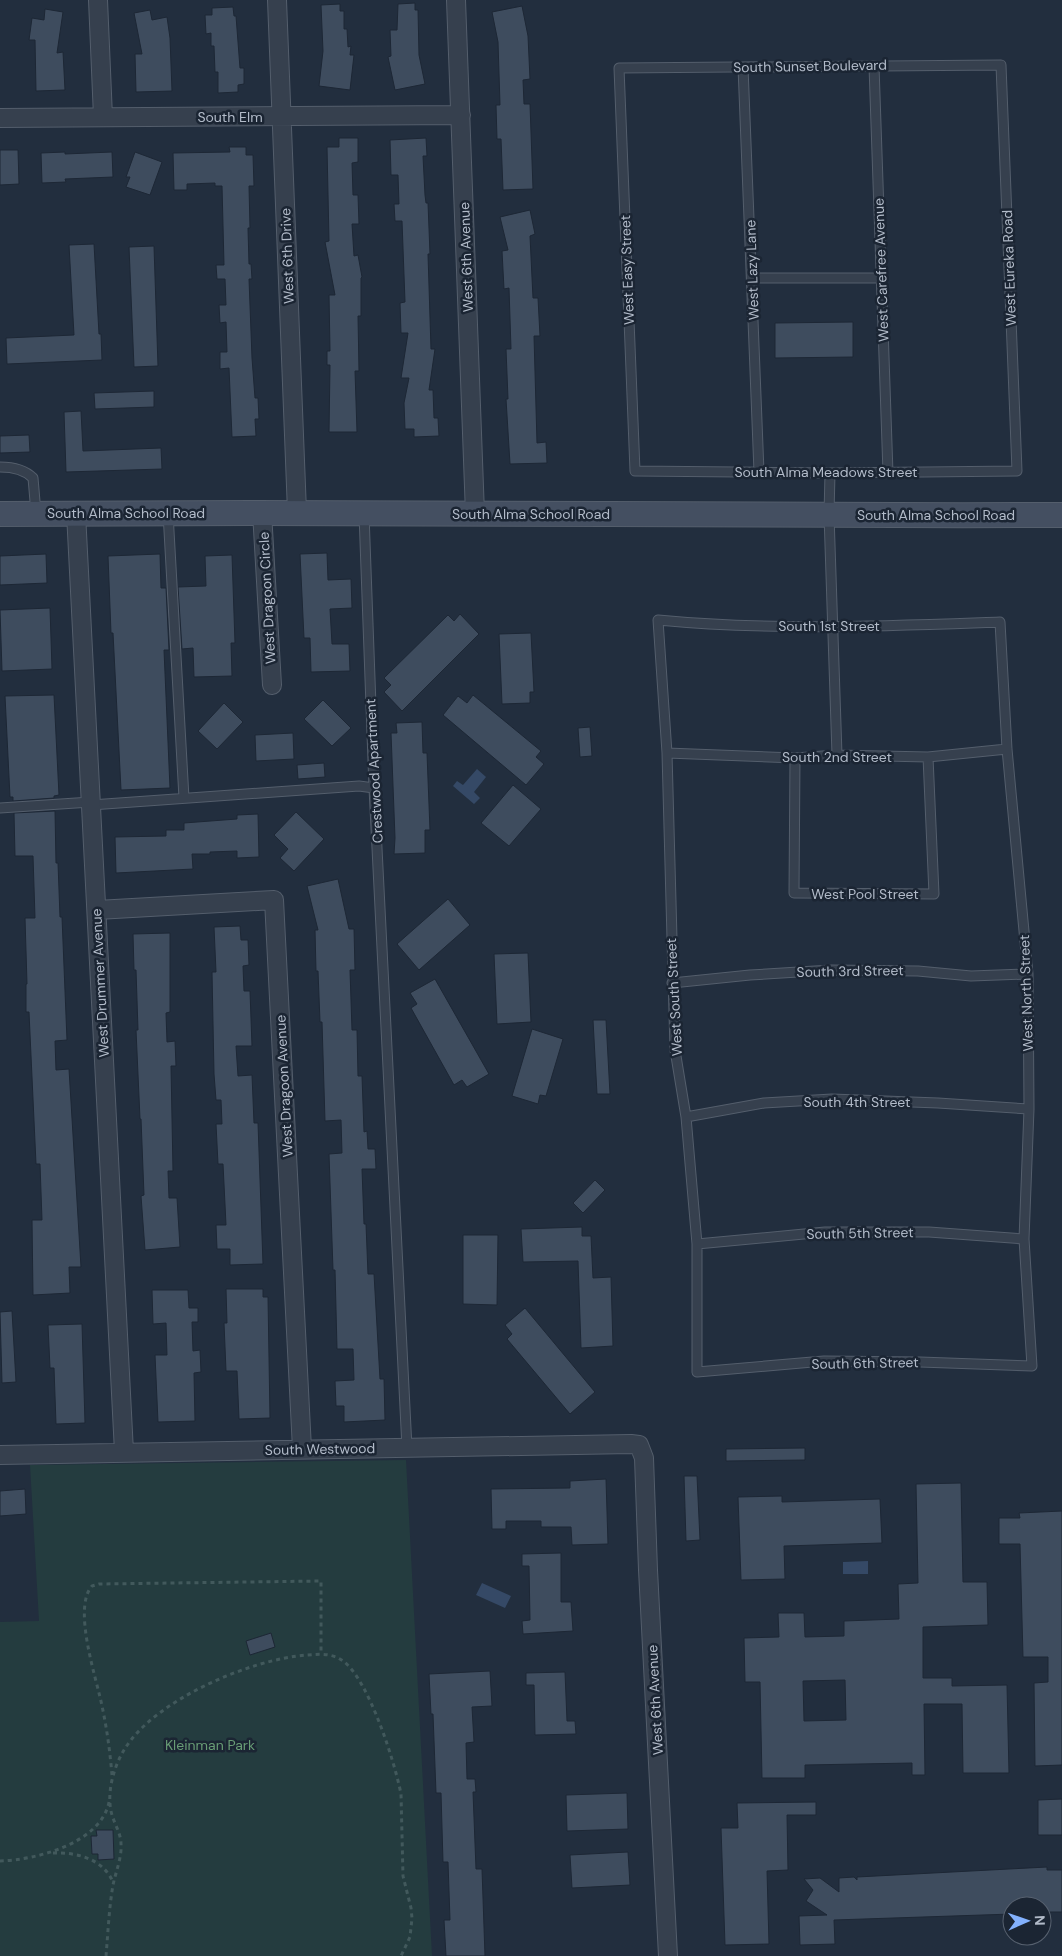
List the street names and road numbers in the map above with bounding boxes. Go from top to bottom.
street label: South Sunset Boulevard [733,56,887,76]
street label: South Elm [197,108,263,126]
street label: West Carefree Avenue [869,198,893,342]
street label: West 6th Avenue [455,202,477,312]
street label: West 6th Drive [276,208,298,304]
street label: West Eureka Road [998,209,1020,327]
street label: West Easy Street [616,215,638,325]
street label: West Lazy Lane [741,219,763,321]
street label: South Alma Meadows Street [734,463,918,481]
street label: South Alma School Road [47,504,205,522]
street label: South Alma School Road [452,505,610,523]
street label: South Alma School Road [857,506,1015,524]
street label: West Dragoon Circle [255,531,279,665]
street label: South 1st Street [778,617,880,635]
street label: Crestwood Apartment [361,698,387,844]
street label: South 2nd Street [782,748,892,766]
street label: West Pool Street [811,885,919,903]
street label: West Drummer Avenue [87,908,113,1058]
street label: West North Street [1015,934,1037,1052]
street label: West South Street [662,938,686,1056]
street label: South 3rd Street [796,961,904,981]
street label: West Dragoon Avenue [271,1014,297,1158]
street label: South 4th Street [803,1093,911,1111]
street label: South 5th Street [806,1223,914,1243]
street label: South 6th Street [811,1353,919,1373]
street label: South Westwood [265,1439,375,1459]
street label: West 6th Avenue [643,1644,667,1756]

